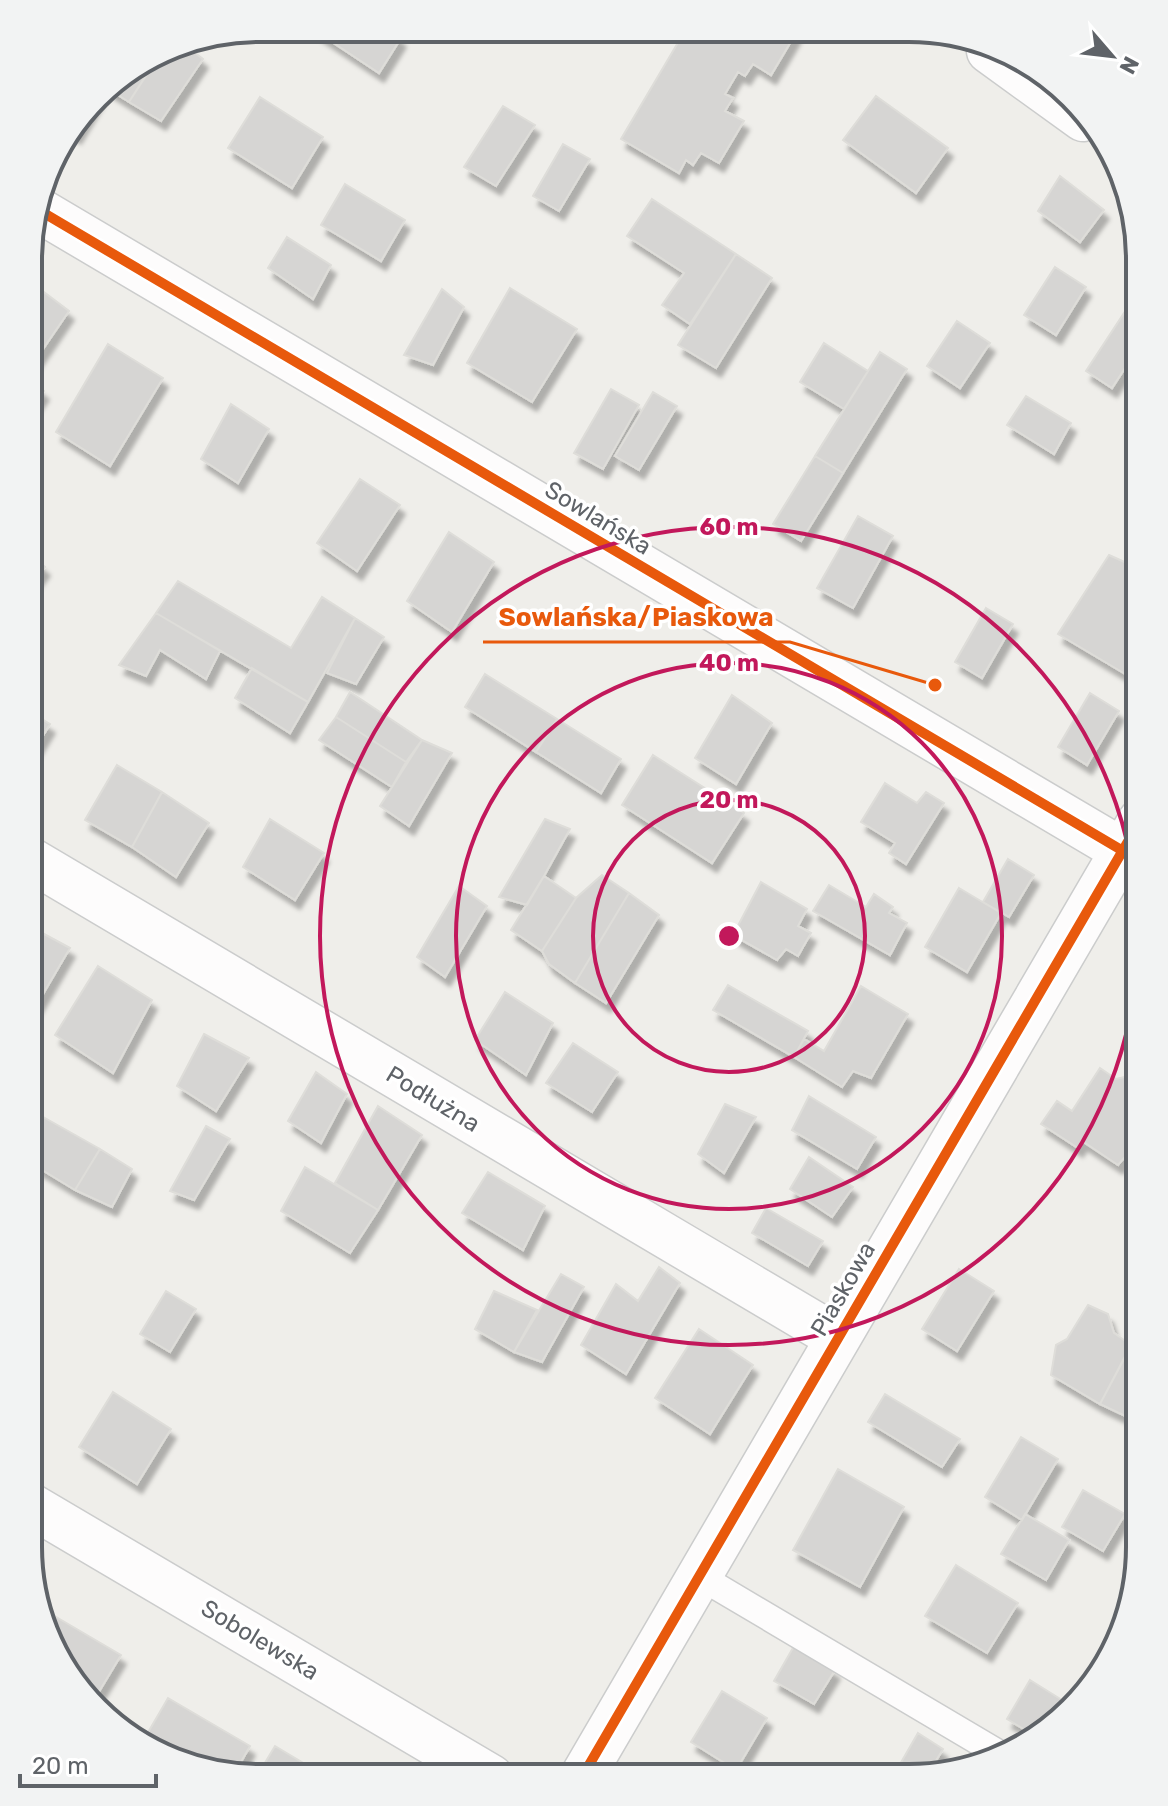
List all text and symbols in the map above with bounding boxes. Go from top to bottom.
north arrow [1072,16,1152,96]
text: N [1114,52,1145,78]
street label: Sowlańska [540,475,656,561]
text: 60 m [699,513,759,541]
callout: Sowlańska/Piaskowa [483,592,790,642]
text: Sowlańska/Piaskowa [498,602,774,633]
text: 40 m [699,649,759,677]
text: 20 m [699,786,759,814]
centre of rings [715,922,743,950]
street label: Podłużna [381,1060,485,1138]
street label: Piaskowa [805,1237,881,1341]
street label: Sobolewska [196,1594,324,1686]
scale bar [20,1738,156,1788]
text: 20 m [32,1752,89,1780]

